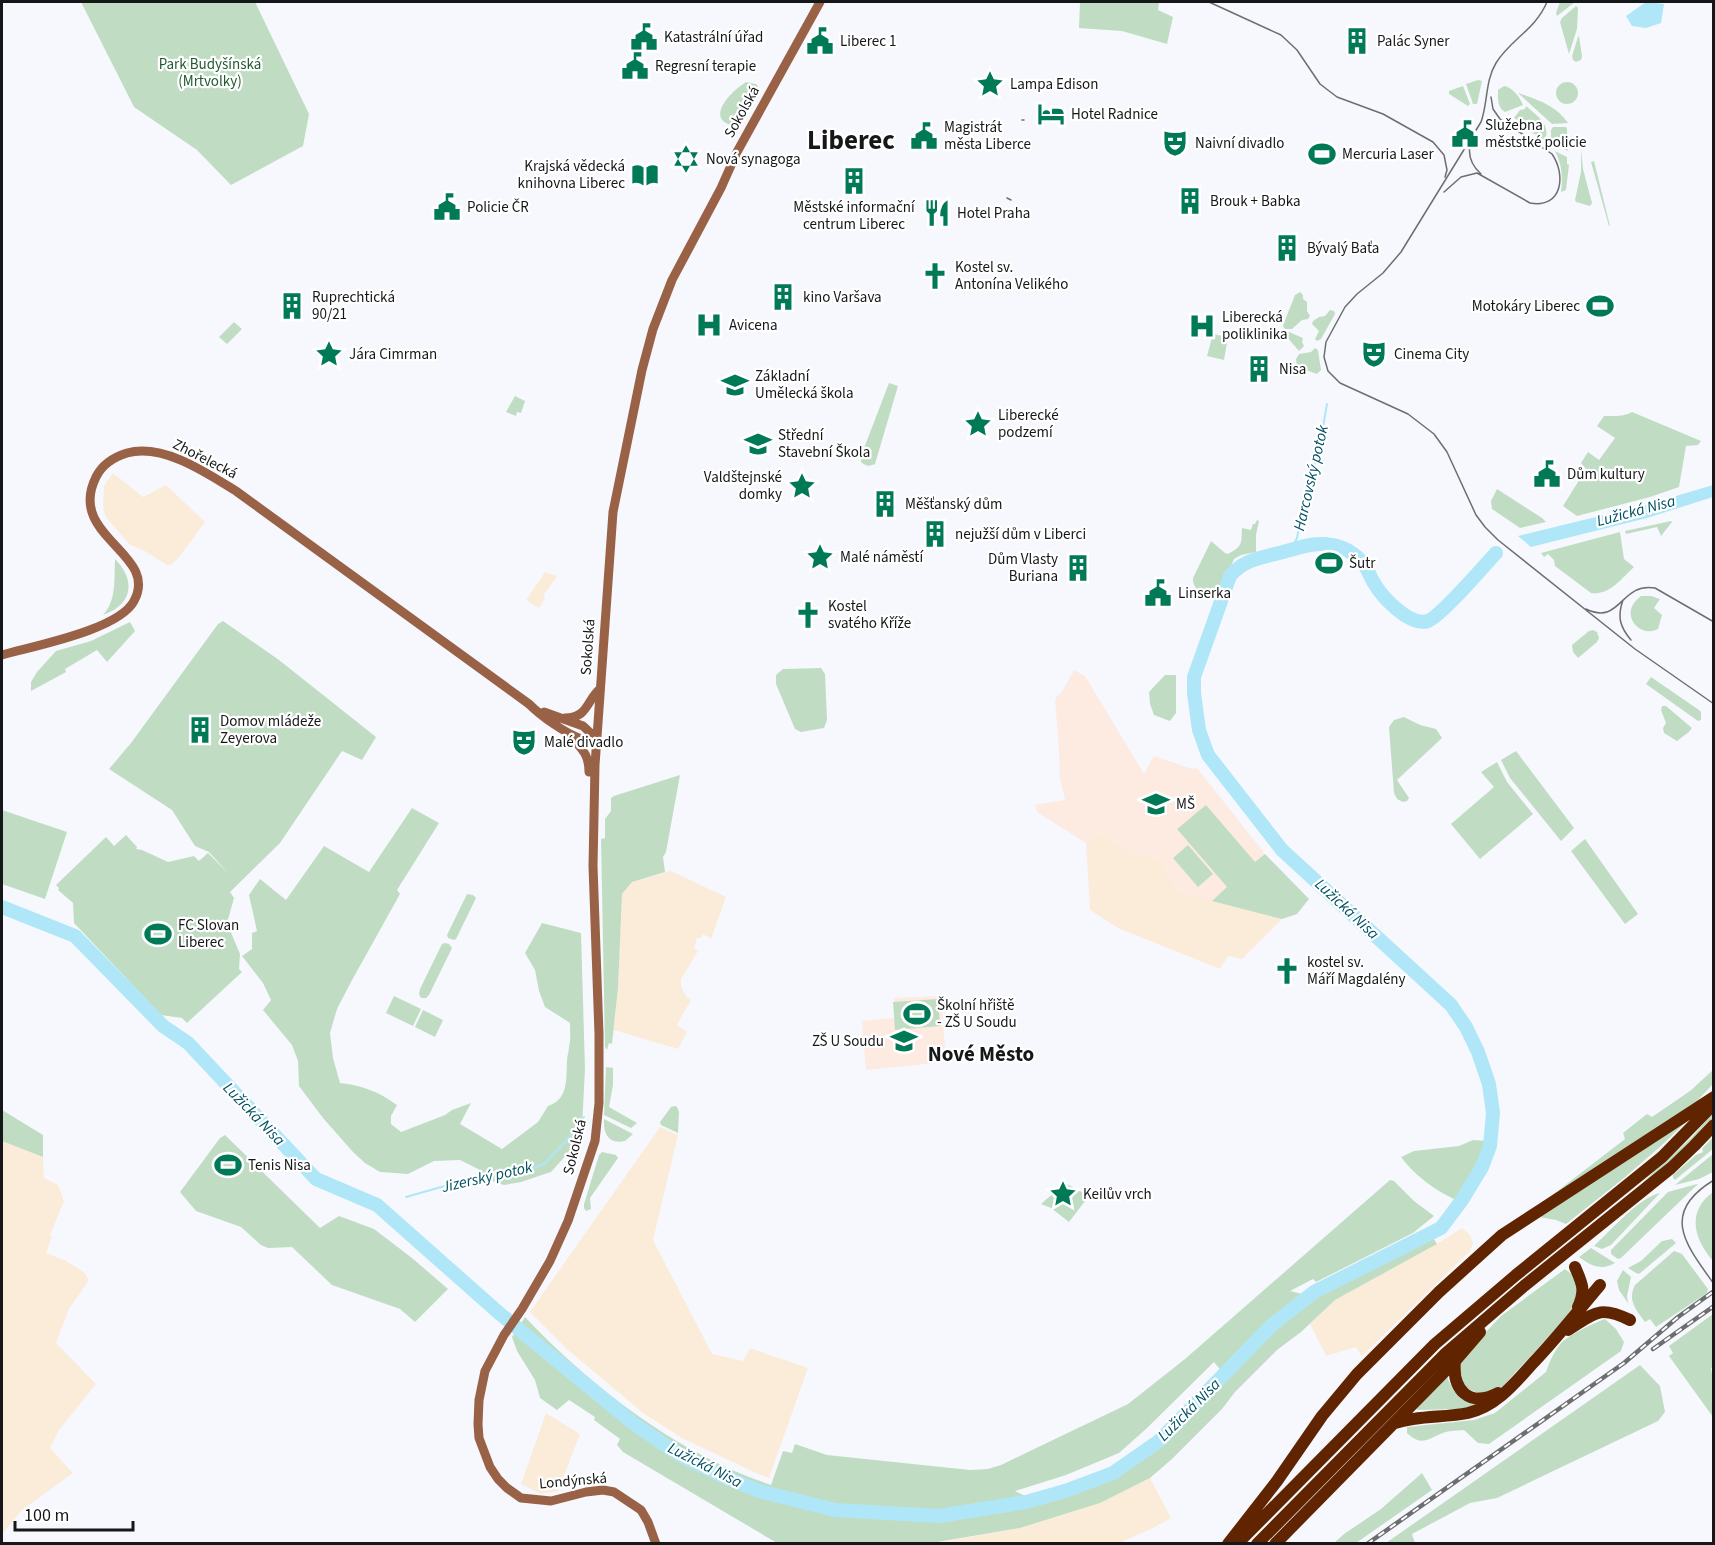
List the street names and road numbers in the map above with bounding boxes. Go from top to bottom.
street label: Sokolská [719,82,765,142]
street label: Zhořelecká [169,434,241,484]
street label: Sokolská [576,618,600,676]
street label: Sokolská [558,1117,592,1177]
street label: Londýnská [538,1468,608,1494]

